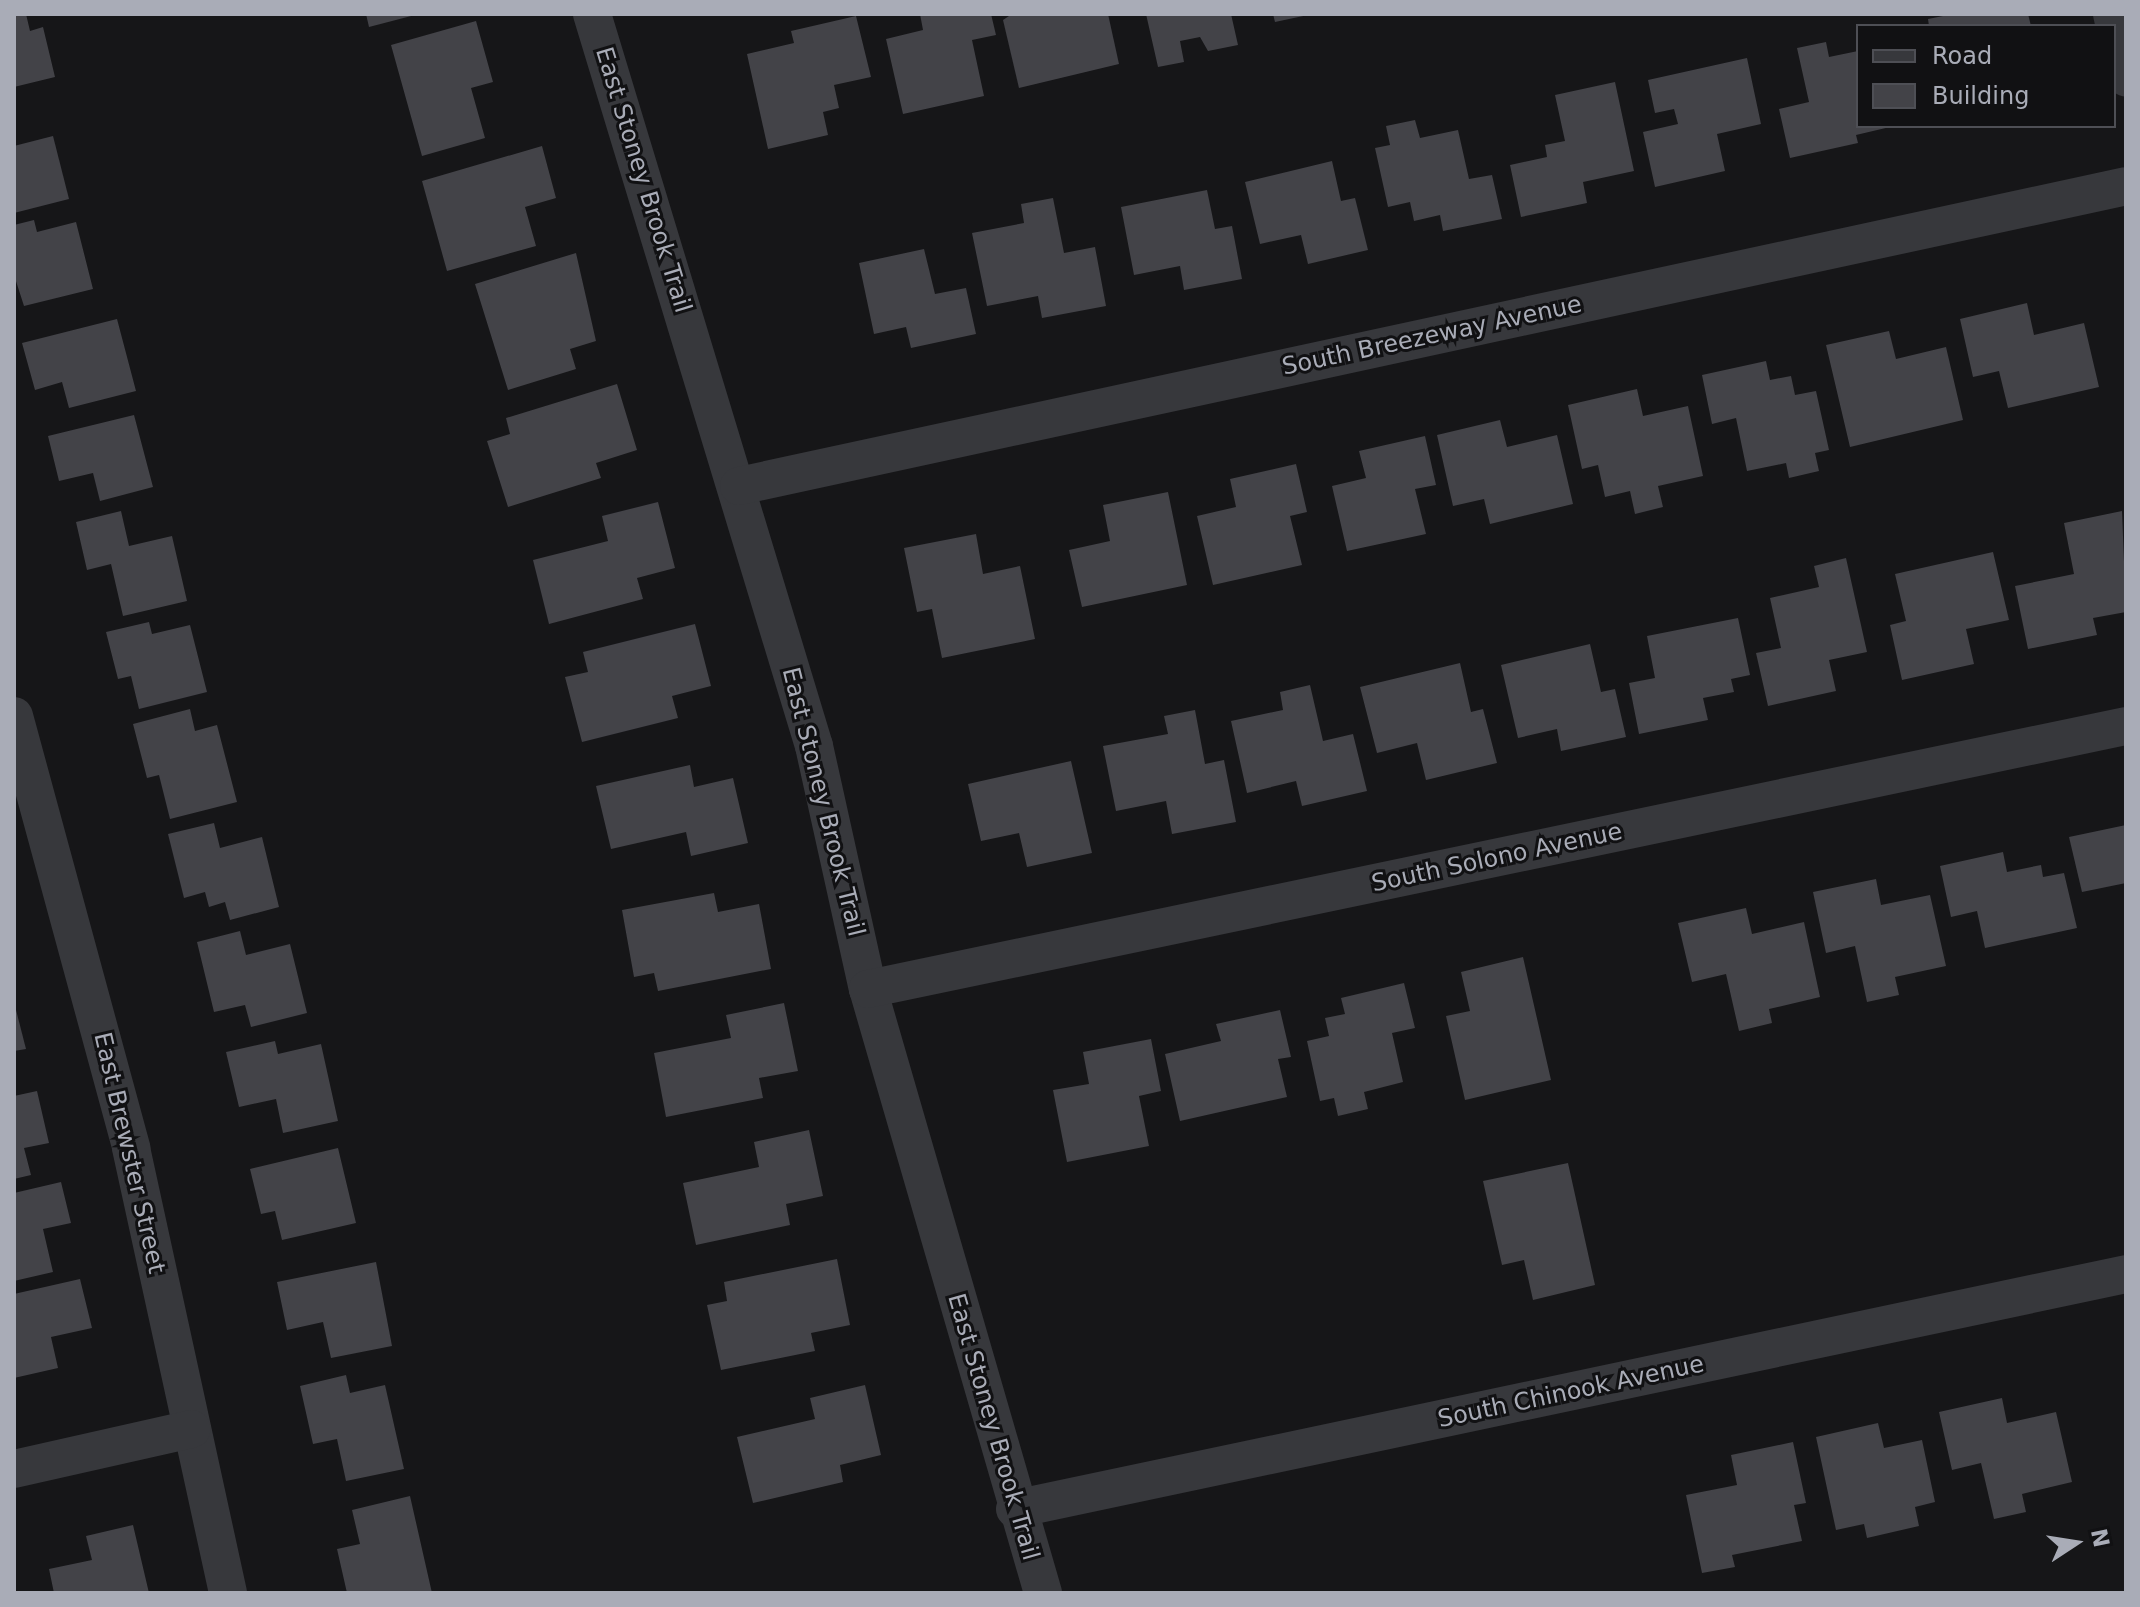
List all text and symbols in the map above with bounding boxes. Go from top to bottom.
legend [1856,24,2116,128]
text: Road [1932,42,1992,70]
street label: East Stoney Brook Trail [589,44,697,316]
text: Building [1932,82,2029,110]
street label: South Breezeway Avenue [1280,290,1584,382]
street label: East Stoney Brook Trail [776,664,870,940]
street label: South Solono Avenue [1369,817,1625,899]
street label: East Brewster Street [87,1030,171,1276]
street label: East Stoney Brook Trail [941,1290,1045,1564]
street label: South Chinook Avenue [1435,1350,1707,1434]
north arrow [2036,1503,2116,1583]
text: N [2086,1526,2114,1550]

